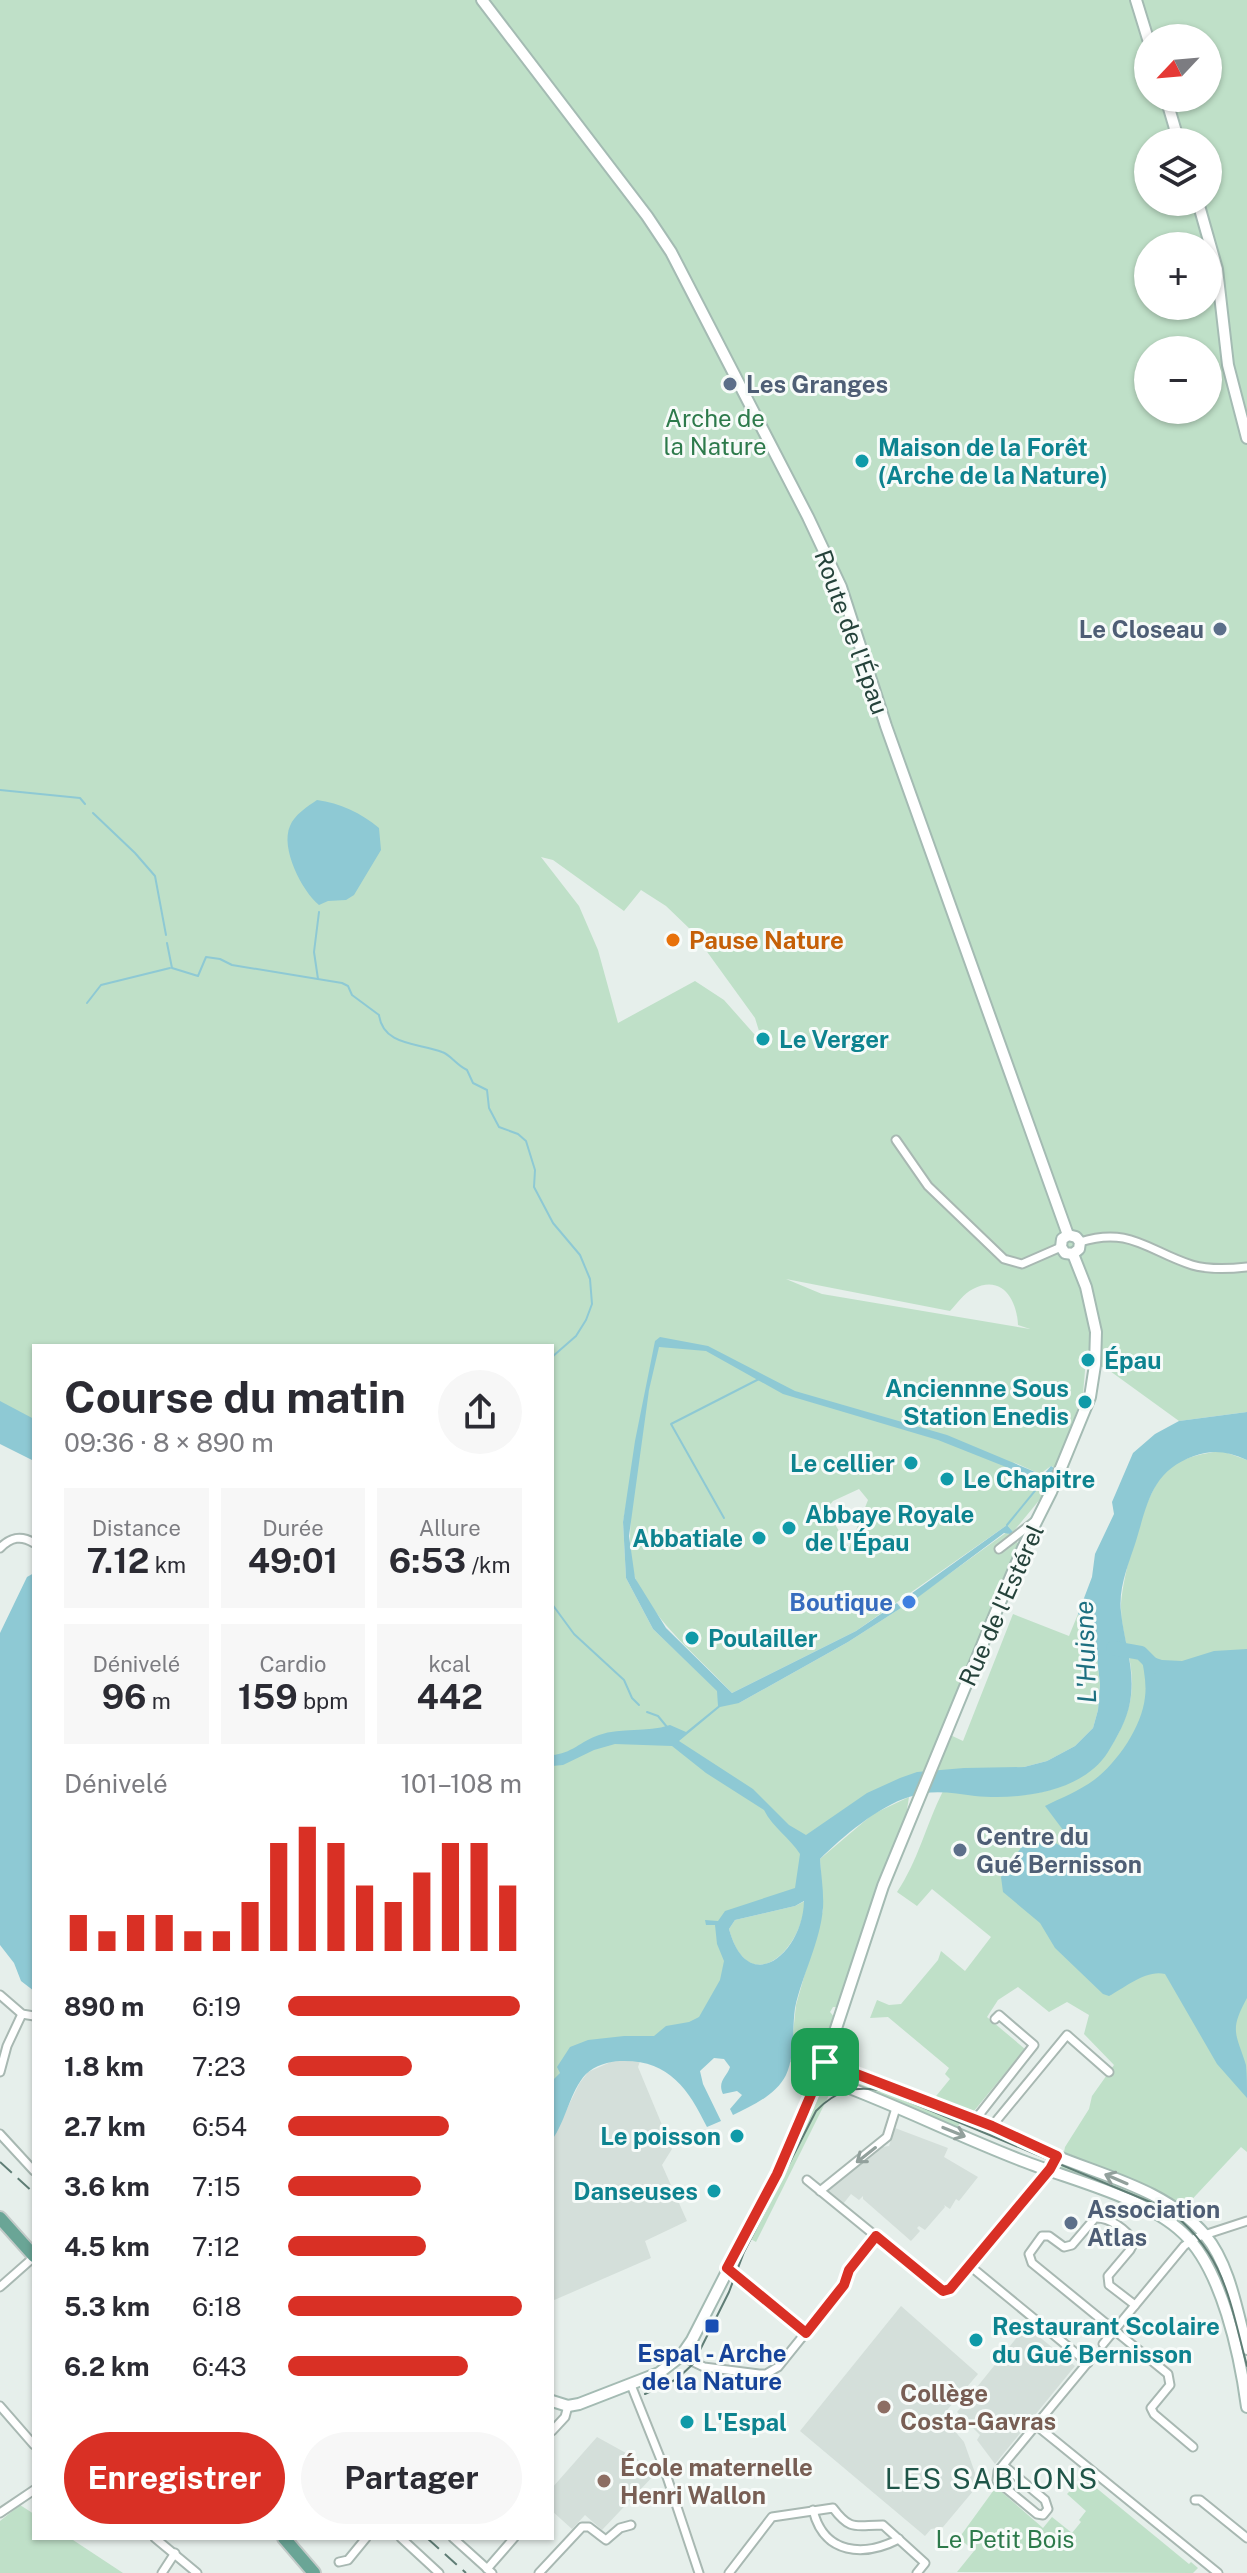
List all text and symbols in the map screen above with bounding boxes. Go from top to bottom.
north arrow [1134,24,1222,112]
map controls [1134,24,1222,424]
button: layers [1134,128,1222,216]
button: + [1134,232,1222,320]
button: − [1134,336,1222,424]
place label: Les Granges [746,370,888,398]
marker: Les Granges [721,375,739,393]
park label: Arche de la Nature [663,404,767,460]
place label: Maison de la Forêt (Arche de la Nature) [878,433,1108,489]
marker: Maison de la Forêt (Arche de la Nature) [853,452,871,470]
street label: Route de l'Épau [809,546,895,718]
place label: Le Closeau [1079,615,1204,643]
marker: Le Closeau [1211,620,1229,638]
place label: Pause Nature [689,926,844,954]
marker: Pause Nature [664,931,682,949]
place label: Le Verger [779,1025,889,1053]
marker: Le Verger [754,1030,772,1048]
place label: Épau [1104,1346,1161,1374]
marker: Épau [1079,1351,1097,1369]
button: share [438,1370,522,1454]
text: Course du matin [64,1371,406,1423]
place label: Anciennne Sous Station Enedis [885,1374,1069,1430]
marker: Anciennne Sous Station Enedis [1076,1393,1094,1411]
text: 09:36 · 8 × 890 m [64,1427,274,1458]
place label: Le cellier [790,1449,895,1477]
marker: Le cellier [902,1454,920,1472]
place label: Le Chapitre [963,1465,1095,1493]
marker: Le Chapitre [938,1470,956,1488]
place label: Abbaye Royale de l'Épau [805,1500,974,1556]
text: Distance [92,1515,181,1541]
text: Durée [262,1515,324,1541]
text: Allure [419,1515,481,1541]
marker: Abbaye Royale de l'Épau [780,1519,798,1537]
street label: Rue de l'Estérel [953,1520,1049,1690]
place label: Abbatiale [632,1524,743,1552]
marker: Abbatiale [750,1529,768,1547]
text: 7.12 [87,1541,149,1581]
text: 49:01 [248,1541,338,1581]
text: 6:53 [389,1541,466,1581]
text: km [149,1552,186,1578]
text: /km [466,1552,510,1578]
place label: Boutique [789,1588,893,1616]
marker: Boutique [900,1593,918,1611]
water label: L'Huisne [1068,1600,1102,1704]
place label: Poulailler [708,1624,818,1652]
marker: Poulailler [683,1629,701,1647]
text: Dénivelé [92,1651,180,1677]
text: Cardio [260,1651,326,1677]
text: kcal [428,1651,471,1677]
text: 96 [102,1677,147,1717]
text: 159 [238,1677,298,1717]
text: 442 [417,1677,483,1717]
text: m [147,1688,171,1714]
text: bpm [298,1688,348,1714]
text: Dénivelé [64,1768,168,1799]
text: 101–108 m [400,1768,522,1799]
place label: Centre du Gué Bernisson [976,1822,1142,1878]
marker: Centre du Gué Bernisson [951,1841,969,1859]
text: 890 m [64,1991,144,2022]
text: 6:19 [192,1991,241,2022]
pin [791,2028,859,2096]
icon: arrive [803,2040,847,2084]
text: 1.8 km [64,2051,144,2082]
text: 7:23 [192,2051,246,2082]
text: 2.7 km [64,2111,146,2142]
text: 6:54 [192,2111,247,2142]
place label: Le poisson [600,2122,721,2150]
one-way arrow [941,2126,966,2140]
marker: Le poisson [728,2127,746,2145]
one-way arrow [856,2146,877,2164]
text: 3.6 km [64,2171,150,2202]
text: 7:15 [192,2171,241,2202]
one-way arrow [1104,2171,1129,2186]
place label: Danseuses [573,2177,698,2205]
marker: Danseuses [705,2182,723,2200]
place label: Association Atlas [1087,2195,1220,2251]
marker: Association Atlas [1062,2214,1080,2232]
text: 4.5 km [64,2231,150,2262]
text: 7:12 [192,2231,240,2262]
text: 5.3 km [64,2291,150,2322]
text: 6:18 [192,2291,241,2322]
place label: Restaurant Scolaire du Gué Bernisson [992,2312,1220,2368]
marker: Espal - Arche de la Nature [703,2317,721,2335]
marker: Restaurant Scolaire du Gué Bernisson [967,2331,985,2349]
place label: Espal - Arche de la Nature [637,2339,787,2395]
text: 6.2 km [64,2351,149,2382]
text: 6:43 [192,2351,247,2382]
place label: Collège Costa-Gavras [900,2379,1056,2435]
marker: Collège Costa-Gavras [875,2398,893,2416]
place label: L'Espal [703,2408,787,2436]
marker: L'Espal [678,2413,696,2431]
button: Enregistrer [64,2432,285,2524]
button: Partager [301,2432,522,2524]
place label: École maternelle Henri Wallon [620,2453,813,2509]
district label: LES SABLONS [885,2462,1099,2495]
marker: École maternelle Henri Wallon [595,2472,613,2490]
park label: Le Petit Bois [935,2525,1075,2553]

